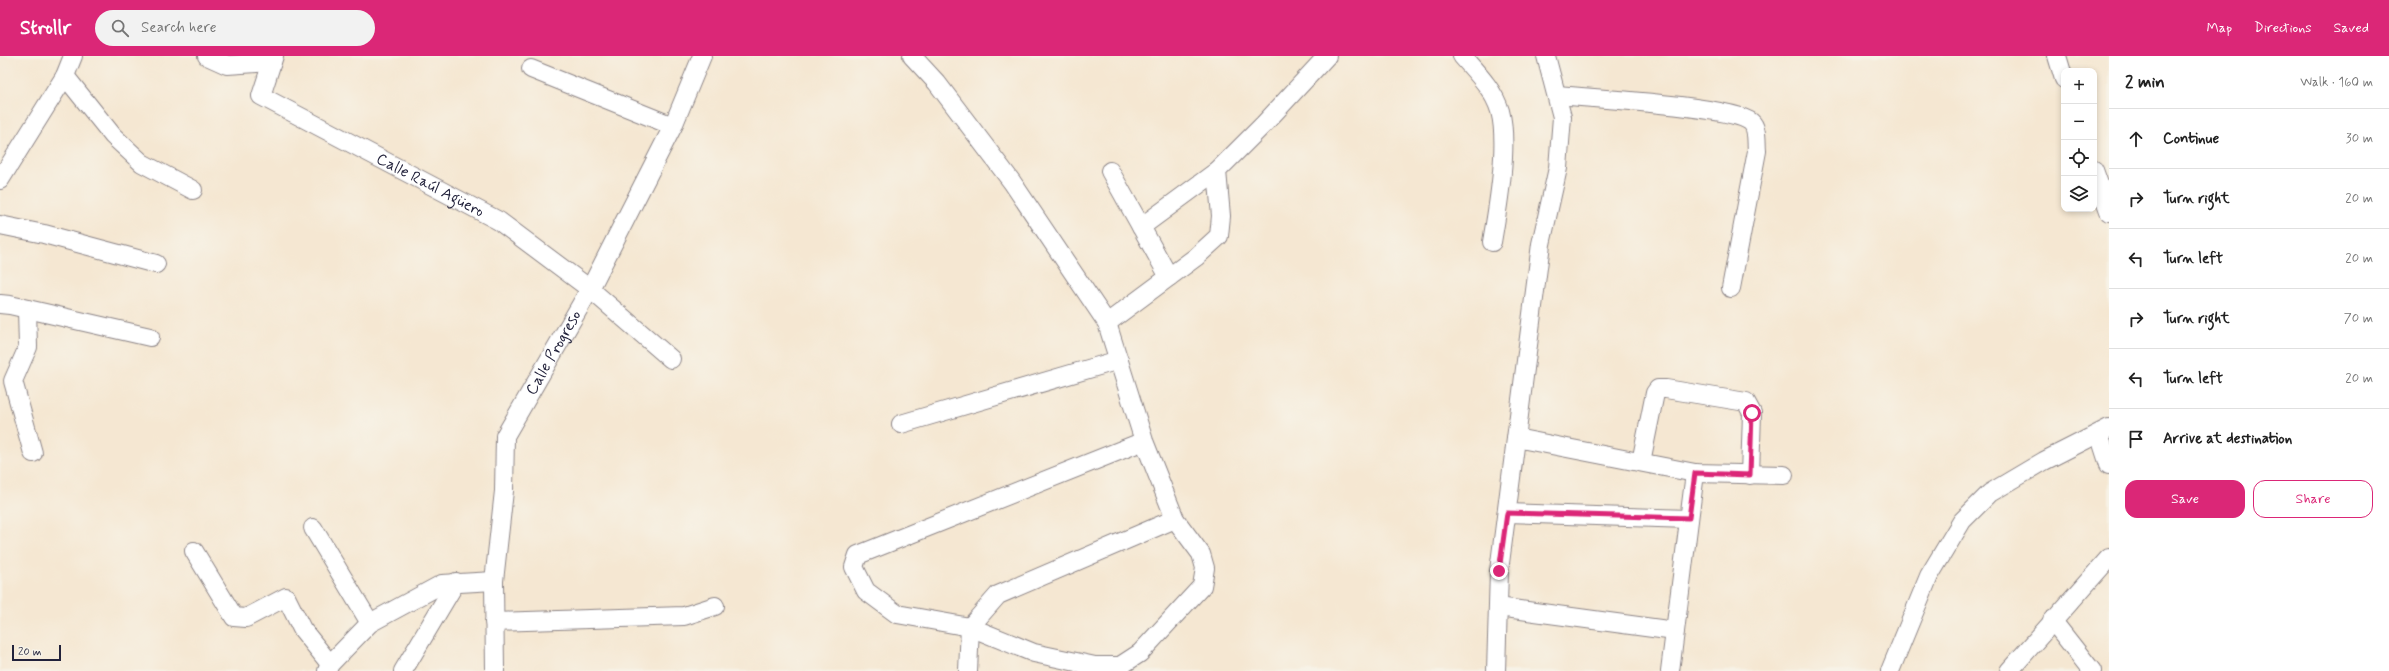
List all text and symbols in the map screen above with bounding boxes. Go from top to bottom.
search box [95,10,375,46]
text: Strollr [20,16,71,41]
icon: search [109,17,131,39]
text: Search here [141,18,217,38]
text: Map [2206,19,2232,37]
text: Directions [2254,19,2312,37]
text: Saved [2334,19,2369,37]
map controls [2061,68,2097,212]
button: + [2061,68,2097,104]
text: 2 min [2125,71,2165,93]
text: Walk · 160 m [2300,74,2373,91]
button: − [2061,104,2097,140]
icon: ahead [2125,128,2147,150]
text: Continue [2163,129,2219,149]
text: 30 m [2346,130,2373,147]
button: locate [2061,140,2097,176]
street label: Calle Raúl Agüero [373,148,488,222]
button: layers [2061,176,2097,212]
icon: right [2125,188,2147,210]
text: Turn right [2163,189,2230,209]
text: 20 m [2345,190,2373,207]
icon: left [2125,248,2147,270]
text: Turn left [2163,249,2223,269]
text: 20 m [2345,250,2373,267]
street label: Calle Progreso [521,306,586,399]
icon: right [2125,308,2147,330]
text: Turn right [2163,309,2230,329]
text: 70 m [2344,310,2373,327]
icon: left [2125,368,2147,390]
text: Turn left [2163,369,2223,389]
text: 20 m [2345,370,2373,387]
route start [1743,404,1761,422]
icon: arrive [2125,428,2147,450]
text: Arrive at destination [2163,429,2292,449]
button: Save [2125,480,2245,518]
button: Share [2253,480,2373,518]
route end [1490,562,1508,580]
scale bar [12,643,61,662]
text: 20 m [18,645,41,659]

